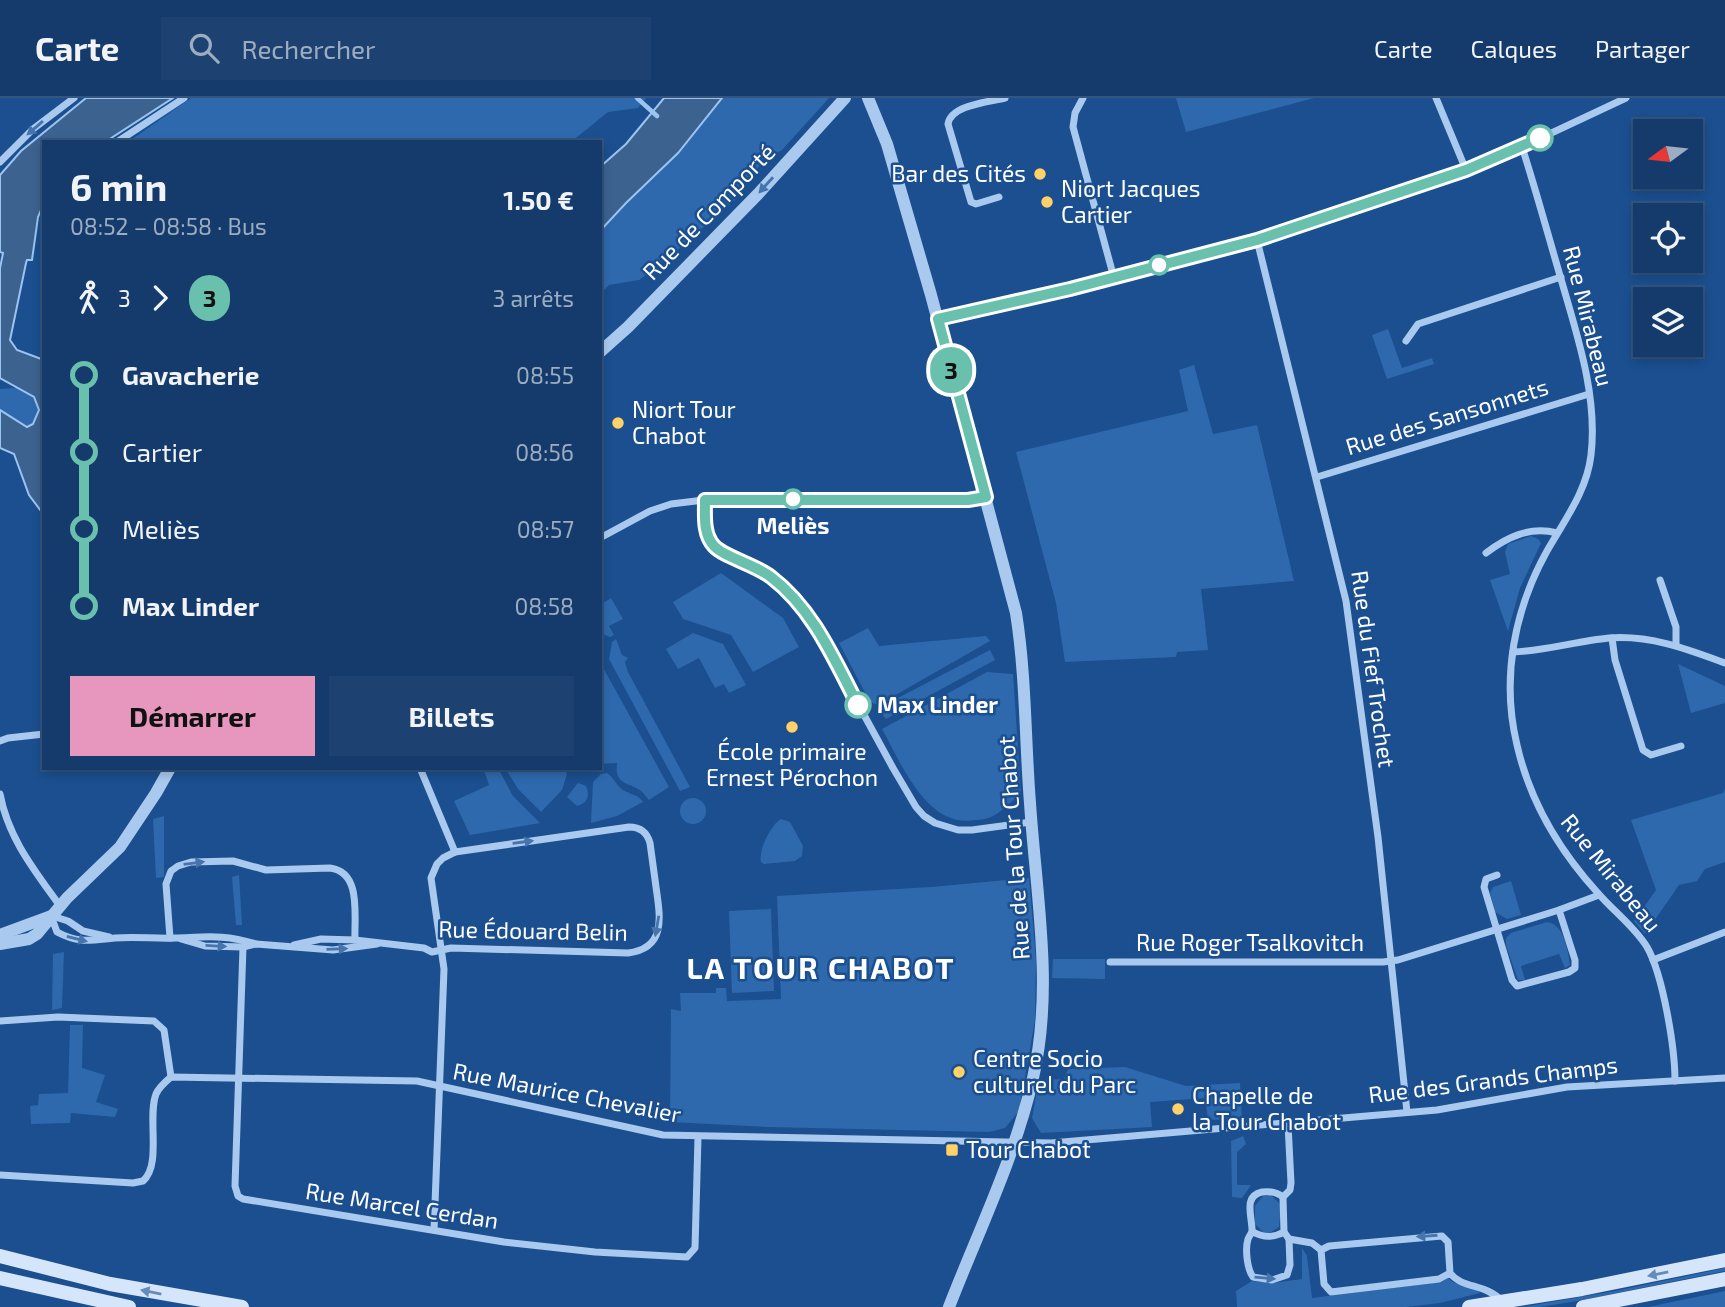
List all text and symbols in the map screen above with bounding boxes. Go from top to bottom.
search box [161,17,651,80]
text: Carte [35,28,119,68]
icon: search [185,29,223,67]
text: Rechercher [241,33,375,64]
text: Carte [1374,34,1433,63]
text: Calques [1471,34,1557,63]
text: Partager [1595,34,1690,63]
north arrow [1633,119,1703,189]
map controls [1633,119,1703,357]
one-way arrow [27,121,45,136]
unlabelled marker [1527,125,1553,151]
street label: Rue de Comporté [636,137,780,285]
place label: Bar des Cités [891,159,1026,187]
text: 6 min [70,163,167,209]
marker: Bar des Cités [1032,166,1048,182]
place label: Niort Jacques Cartier [1061,174,1200,228]
one-way arrow [759,176,775,193]
text: 1.50 € [503,184,574,215]
marker: Niort Jacques Cartier [1039,194,1055,210]
button: locate [1633,203,1703,273]
text: 08:52 – 08:58 · Bus [70,212,267,240]
street label: Rue Mirabeau [1558,243,1620,389]
unlabelled marker [1149,255,1169,275]
icon: walk [70,279,108,317]
icon: forward [141,279,179,317]
text: 3 [203,283,216,312]
text: 3 [118,284,131,312]
text: 3 arrêts [493,284,574,312]
button: layers [1633,287,1703,357]
line badge: 3 [928,347,974,393]
text: 3 [944,355,958,384]
text: Gavacherie [122,359,259,390]
text: 08:55 [516,361,574,389]
street label: Rue des Sansonnets [1342,372,1551,460]
place label: Niort Tour Chabot [632,395,736,449]
marker: Niort Tour Chabot [610,415,626,431]
text: Cartier [122,436,202,467]
text: 08:56 [515,438,574,466]
marker: Meliès [783,489,803,509]
place label: Meliès [756,511,830,539]
text: Meliès [122,513,200,544]
text: 08:57 [517,515,574,543]
street label: Rue du Fief Trochet [1346,569,1402,769]
text: Max Linder [122,590,259,621]
text: 08:58 [514,592,574,620]
button: Démarrer [70,676,315,756]
button: Billets [329,676,574,756]
place label: Max Linder [877,690,998,718]
marker: Max Linder [845,692,871,718]
marker: École primaire Ernest Pérochon [784,719,800,735]
street label: Rue de la Tour Chabot [991,735,1035,961]
place label: École primaire Ernest Pérochon [706,737,878,791]
street label: Rue Mirabeau [1556,808,1668,937]
one-way arrow [512,837,534,848]
one-way arrow [183,857,205,868]
street label: Rue Édouard Belin [438,914,628,946]
one-way arrow [651,915,662,937]
street label: Rue Roger Tsalkovitch [1136,928,1364,956]
one-way arrow [66,934,88,945]
one-way arrow [205,941,227,952]
one-way arrow [326,944,348,955]
district label: LA TOUR CHABOT [686,949,956,985]
place label: Centre Socio culturel du Parc [973,1044,1136,1098]
street label: Rue des Grands Champs [1367,1050,1619,1108]
street label: Rue Maurice Chevalier [451,1056,684,1128]
marker: Centre Socio culturel du Parc [951,1064,967,1080]
place label: Chapelle de la Tour Chabot [1192,1081,1341,1135]
marker: Chapelle de la Tour Chabot [1170,1101,1186,1117]
place label: Tour Chabot [966,1135,1091,1163]
marker: Tour Chabot [944,1142,960,1158]
street label: Rue Marcel Cerdan [304,1176,501,1234]
one-way arrow [1416,1231,1438,1242]
one-way arrow [1647,1268,1669,1279]
one-way arrow [1254,1273,1276,1284]
one-way arrow [140,1286,162,1297]

